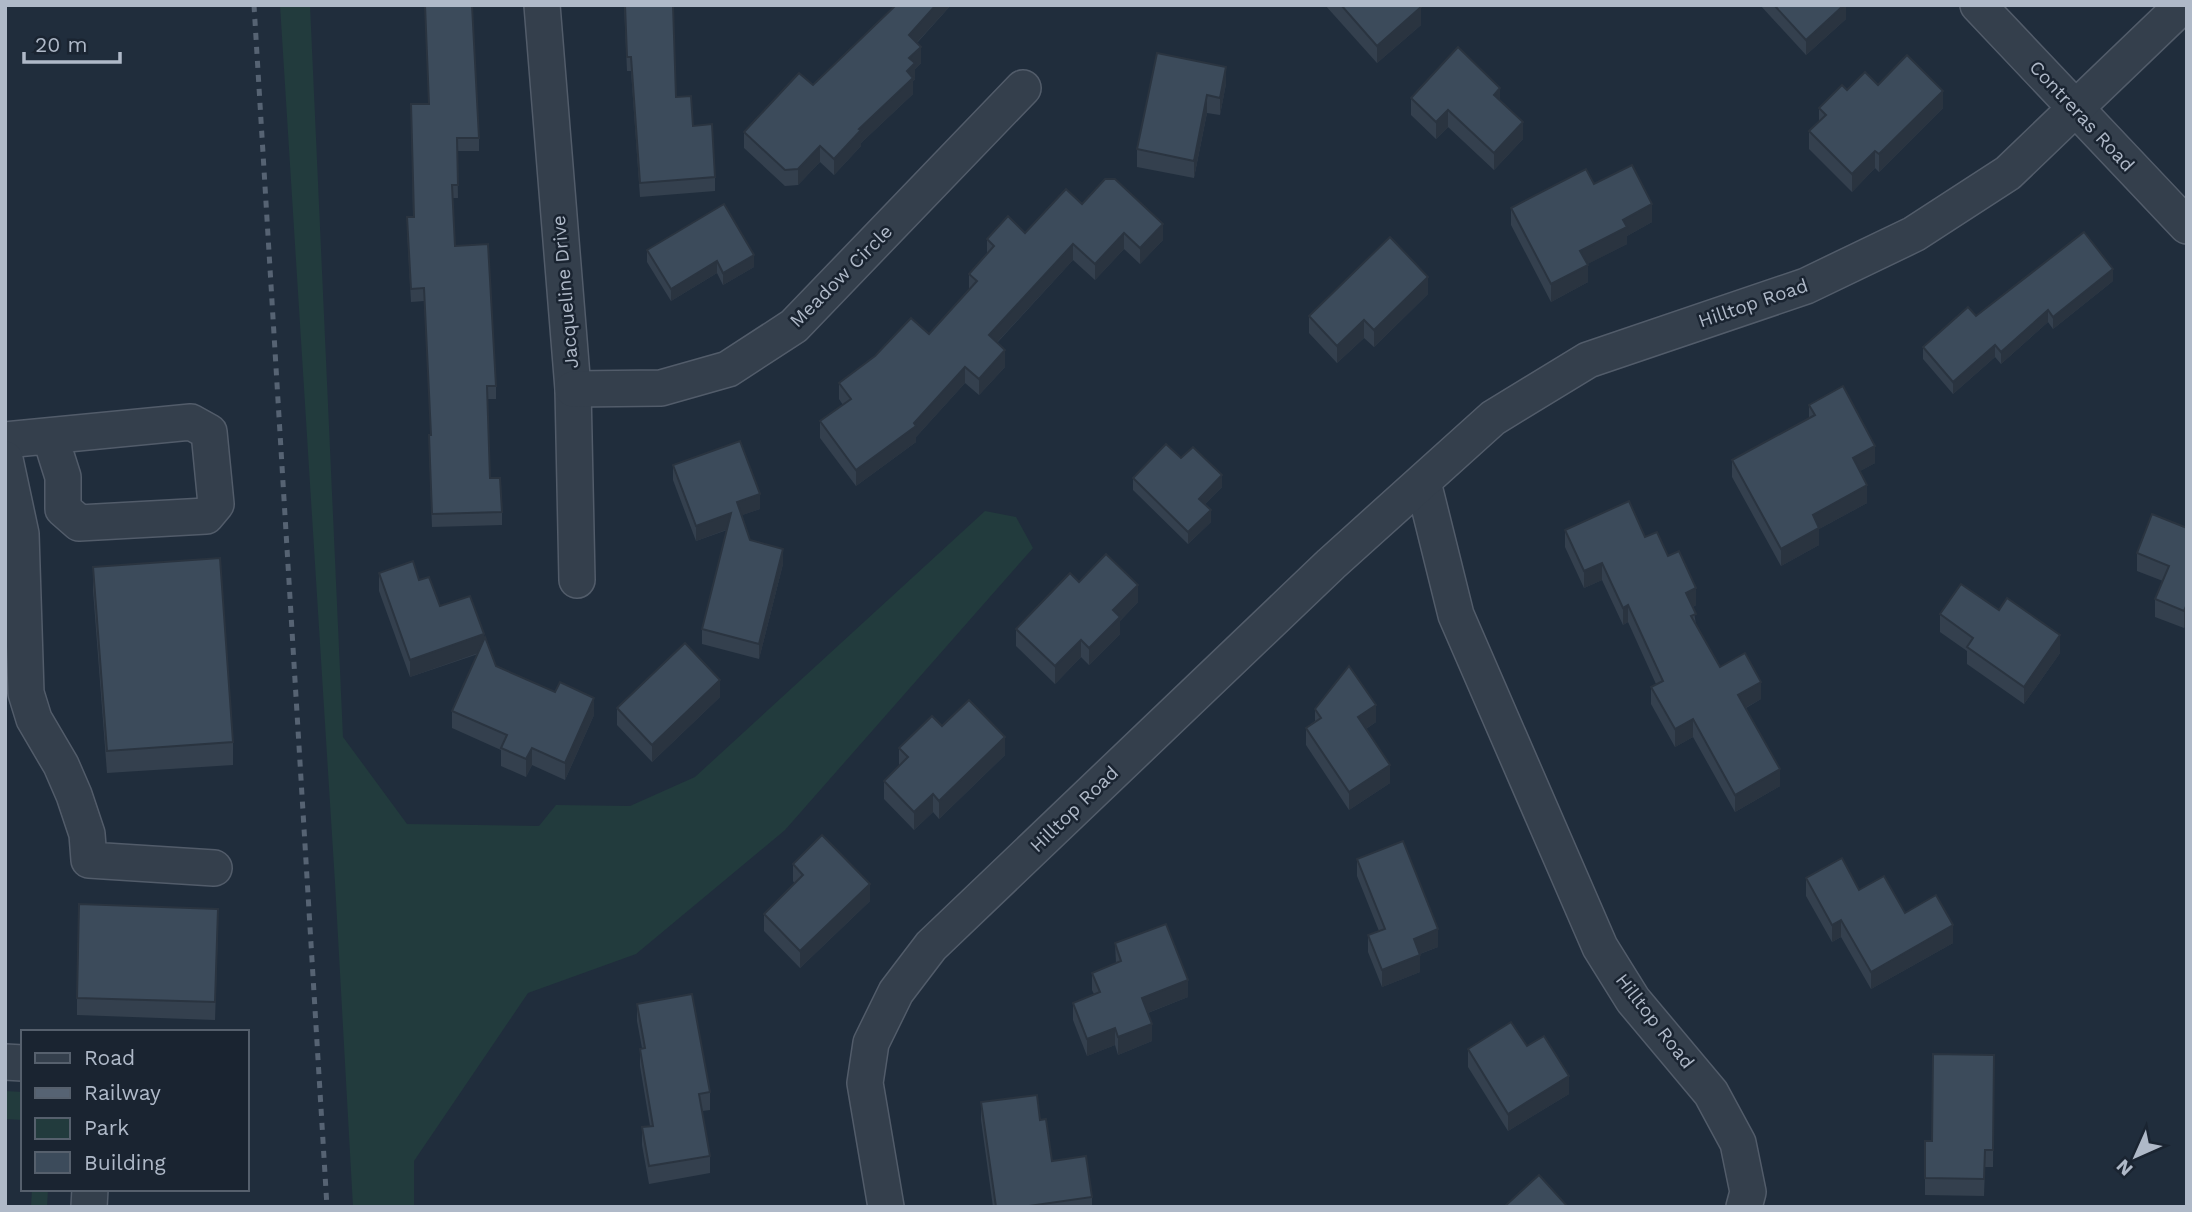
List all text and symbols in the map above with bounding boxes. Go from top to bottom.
scale bar [24,21,121,65]
text: 20 m [35,32,87,57]
street label: Contreras Road [2025,56,2139,176]
street label: Jacqueline Drive [547,214,583,370]
street label: Meadow Circle [785,220,897,332]
street label: Hilltop Road [1695,274,1811,332]
street label: Hilltop Road [1025,761,1123,857]
street label: Hilltop Road [1611,969,1699,1073]
legend [21,1030,248,1191]
text: Road [84,1045,135,1070]
text: Railway [84,1080,161,1105]
text: Park [84,1115,129,1140]
north arrow [2101,1121,2171,1191]
text: Building [84,1150,166,1175]
text: N [2111,1155,2137,1181]

